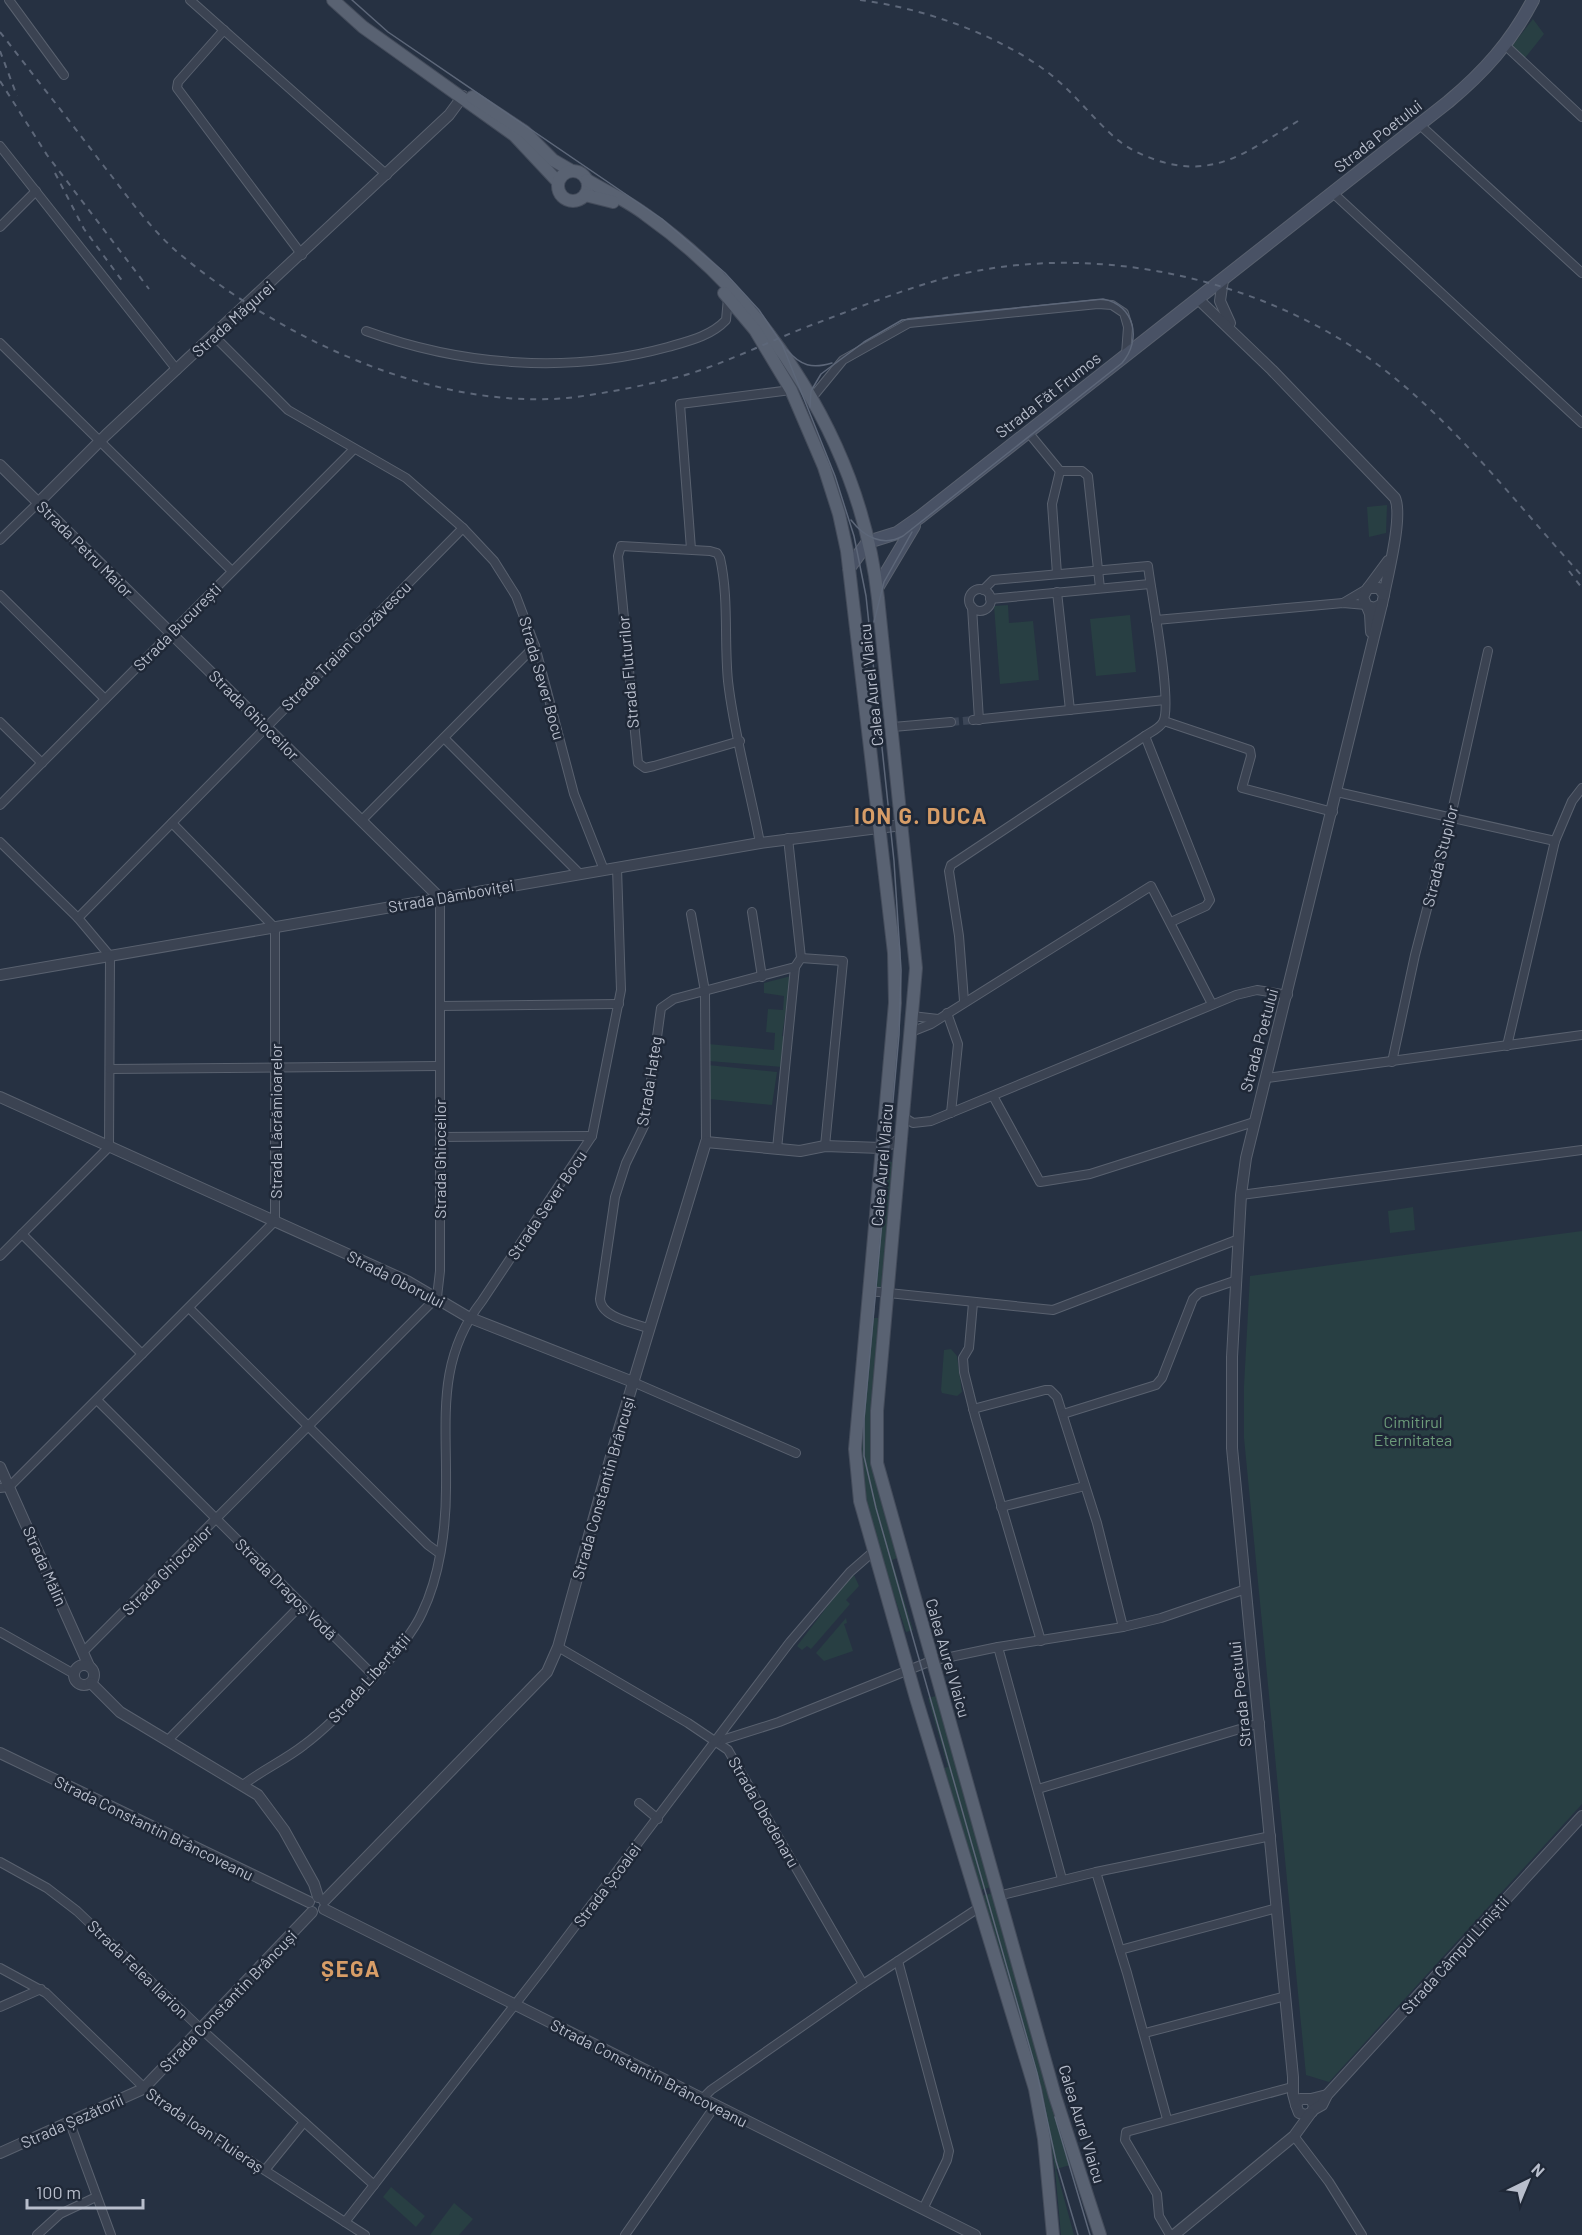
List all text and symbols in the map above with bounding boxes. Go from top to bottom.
street label: Strada Poetului [1330,95,1425,176]
street label: Strada Măgurei [188,277,278,361]
street label: Strada Făt Frumos [991,348,1104,441]
street label: Strada Petru Maior [33,496,138,601]
street label: Strada Traian Grozăvescu [277,577,414,714]
street label: Strada București [129,579,224,674]
street label: Strada Sever Bocu [516,614,569,742]
street label: Strada Fluturilor [613,615,642,729]
street label: Calea Aurel Vlaicu [855,623,886,747]
street label: Strada Ghioceilor [205,666,303,764]
district label: ION G. DUCA [854,802,988,828]
street label: Strada Stupilor [1418,803,1461,909]
street label: Strada Dâmboviței [387,875,515,916]
street label: Strada Poetului [1236,986,1281,1094]
street label: Strada Hațeg [632,1035,665,1127]
street label: Strada Lăcrămioarelor [266,1043,285,1199]
street label: Strada Ghioceilor [430,1099,449,1219]
street label: Calea Aurel Vlaicu [867,1103,896,1227]
street label: Strada Sever Bocu [503,1147,590,1263]
street label: Strada Oborului [344,1246,448,1311]
street label: Strada Constantin Brâncuși [567,1394,638,1582]
park label: Cimitirul Eternitatea [1374,1412,1452,1449]
street label: Strada Ghioceilor [118,1521,216,1619]
street label: Strada Mălin [19,1523,71,1609]
street label: Strada Dragoș Vodă [232,1534,341,1643]
street label: Calea Aurel Vlaicu [922,1596,975,1720]
street label: Strada Libertății [324,1629,414,1726]
street label: Strada Poetului [1224,1640,1255,1748]
street label: Strada Obedenaru [725,1753,804,1871]
street label: Strada Constantin Brâncoveanu [52,1771,257,1884]
street label: Strada Școalei [569,1839,644,1930]
street label: Strada Câmpul Liniștii [1397,1892,1513,2018]
street label: Strada Felea Ilarion [84,1916,193,2022]
street label: Strada Constantin Brâncuși [155,1926,300,2075]
district label: ȘEGA [321,1955,381,1981]
street label: Strada Constantin Brâncoveanu [548,2014,751,2131]
street label: Calea Aurel Vlaicu [1055,2062,1110,2185]
street label: Strada Ioan Fluieraș [143,2083,268,2176]
street label: Strada Șezătorii [17,2089,126,2152]
north arrow [1498,2151,1558,2211]
text: N [1528,2159,1549,2180]
scale bar [27,2172,142,2210]
text: 100 m [36,2181,81,2203]

